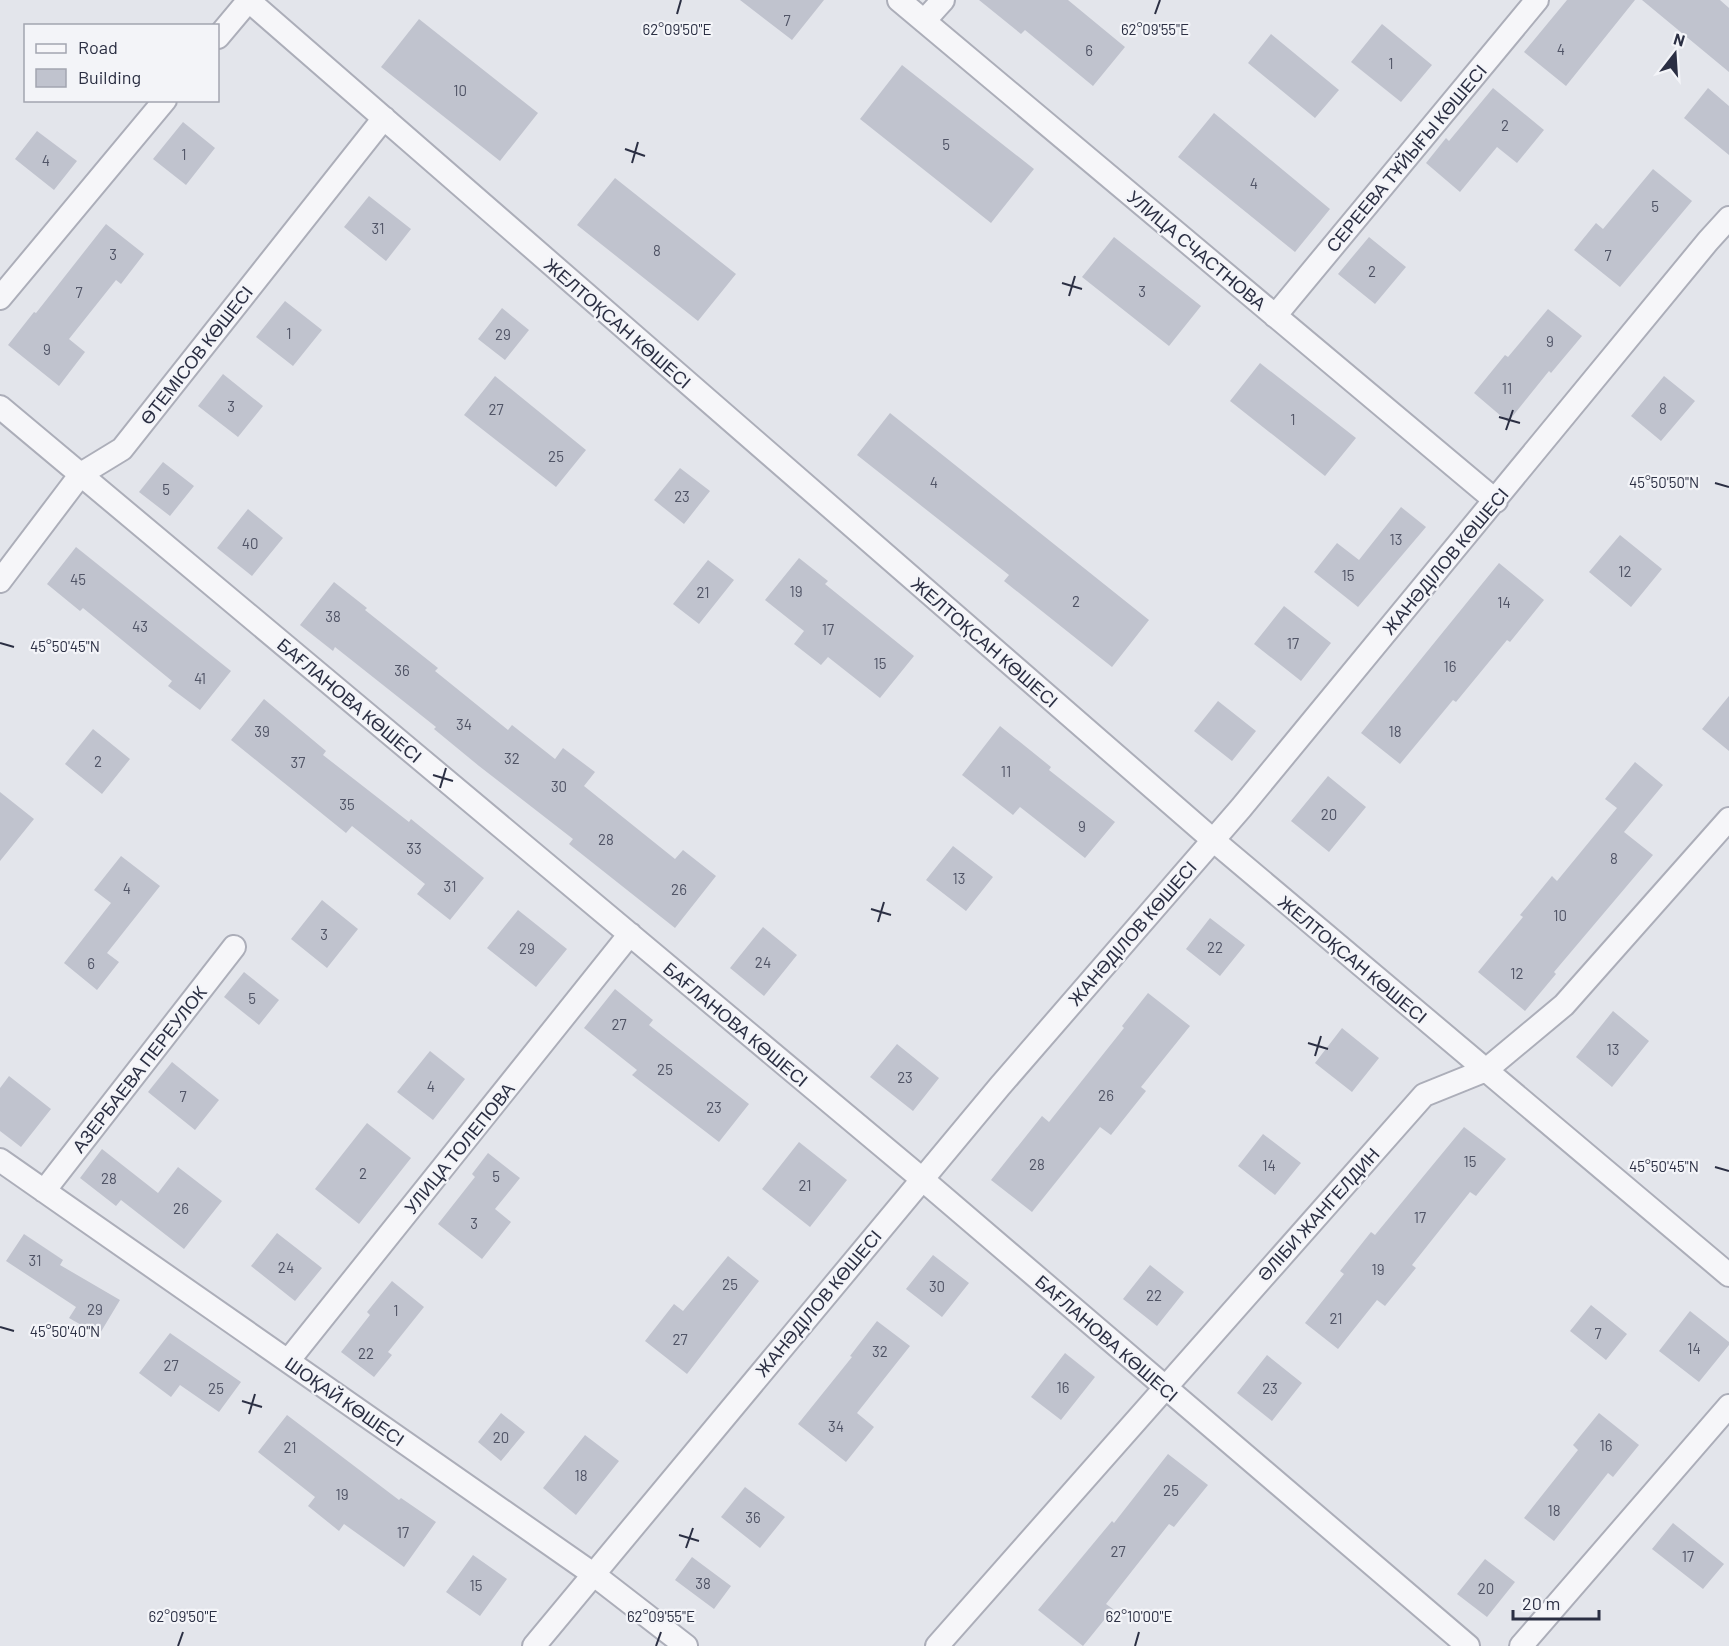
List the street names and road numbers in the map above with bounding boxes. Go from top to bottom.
street label: СЕРЕЕВА ТҰЙЫҒЫ КӨШЕСІ [1321,60,1491,256]
street label: УЛИЦА СЧАСТНОВА [1123,186,1271,314]
street label: ЖЕЛТОҚСАН КӨШЕСІ [540,253,696,393]
street label: ӨТЕМІСОВ КӨШЕСІ [135,281,257,429]
street label: ЖАНӘДІЛОВ КӨШЕСІ [1377,483,1513,639]
street label: ЖЕЛТОҚСАН КӨШЕСІ [907,572,1063,712]
street label: БАҒЛАНОВА КӨШЕСІ [273,633,427,767]
street label: ЖАНӘДІЛОВ КӨШЕСІ [1063,856,1201,1010]
street label: ЖЕЛТОҚСАН КӨШЕСІ [1274,890,1432,1028]
street label: БАҒЛАНОВА КӨШЕСІ [659,957,813,1091]
street label: АЗЕРБАЕВА ПЕРЕУЛОК [67,981,211,1157]
street label: УЛИЦА ТОЛЕПОВА [399,1078,519,1218]
street label: ӘЛІБИ ЖАНГЕЛДИН [1252,1143,1384,1285]
street label: ЖАНӘДІЛОВ КӨШЕСІ [750,1225,886,1381]
street label: БАҒЛАНОВА КӨШЕСІ [1031,1270,1183,1406]
street label: ШОҚАЙ КӨШЕСІ [281,1352,409,1450]

